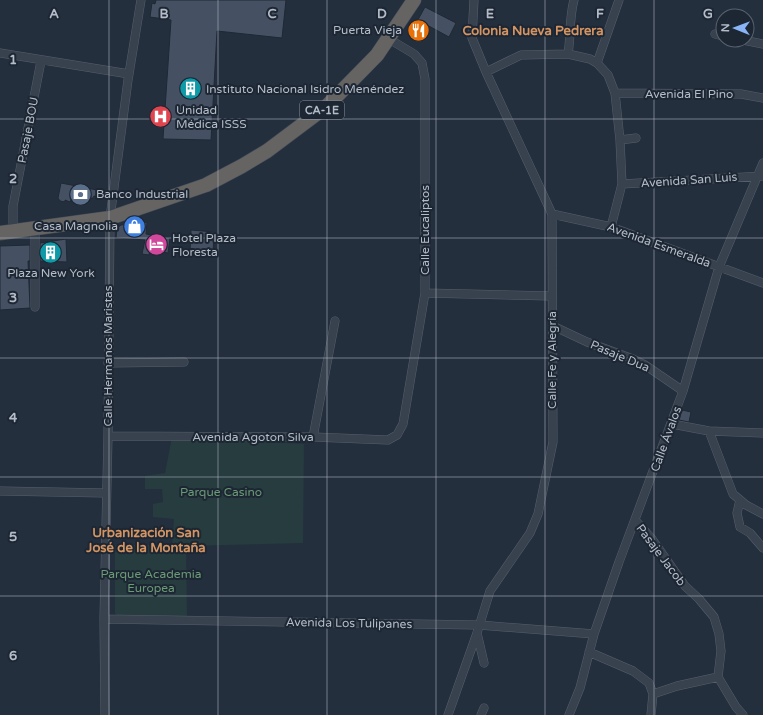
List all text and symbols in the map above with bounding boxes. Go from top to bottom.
text: A [49,6,59,22]
text: B [159,6,169,22]
text: C [267,6,277,22]
text: D [377,6,387,22]
text: E [486,6,494,22]
text: F [596,6,604,22]
text: G [703,6,713,22]
north arrow [715,8,755,48]
restaurant icon: Puerta Vieja [405,17,431,43]
place label: Puerta Vieja [333,23,402,37]
district label: Colonia Nueva Pedrera [462,23,604,39]
text: N [719,23,732,32]
text: 1 [9,52,17,68]
building icon: Instituto Nacional Isidro Menéndez [177,76,203,102]
place label: Instituto Nacional Isidro Menéndez [206,82,404,96]
street label: Avenida El Pino [645,87,733,101]
street label: Pasaje BOU [15,96,41,164]
road number: CA-1E [300,101,344,119]
place label: Unidad Médica ISSS [176,103,247,131]
hospital icon: Unidad Médica ISSS [148,104,174,130]
street label: Avenida San Luis [640,170,738,190]
text: 2 [9,171,17,187]
bank icon: Banco Industrial [67,181,93,207]
street label: Calle Eucaliptos [418,185,432,275]
place label: Banco Industrial [96,187,188,201]
shop icon: Casa Magnolia [121,213,147,239]
place label: Casa Magnolia [34,219,118,233]
street label: Avenida Esmeralda [605,220,713,270]
place label: Hotel Plaza Floresta [172,231,236,259]
hotel icon: Hotel Plaza Floresta [144,232,170,258]
building icon: Plaza New York [38,239,64,265]
place label: Plaza New York [7,266,95,280]
street label: Calle Hermanos Maristas [101,285,115,427]
text: 3 [9,290,17,306]
street label: Calle Fe y Alegría [545,311,559,409]
street label: Pasaje Dua [588,337,652,375]
street label: Calle Ávalos [648,404,684,474]
text: 4 [9,410,18,426]
street label: Avenida Agoton Silva [192,430,314,444]
park label: Parque Casino [180,485,262,499]
street label: Pasaje Jacob [633,521,689,589]
district label: Urbanización San José de la Montaña [85,525,206,556]
text: 5 [9,529,17,545]
park label: Parque Academia Europea [101,567,201,595]
street label: Avenida Los Tulipanes [286,615,413,631]
text: 6 [9,648,17,664]

